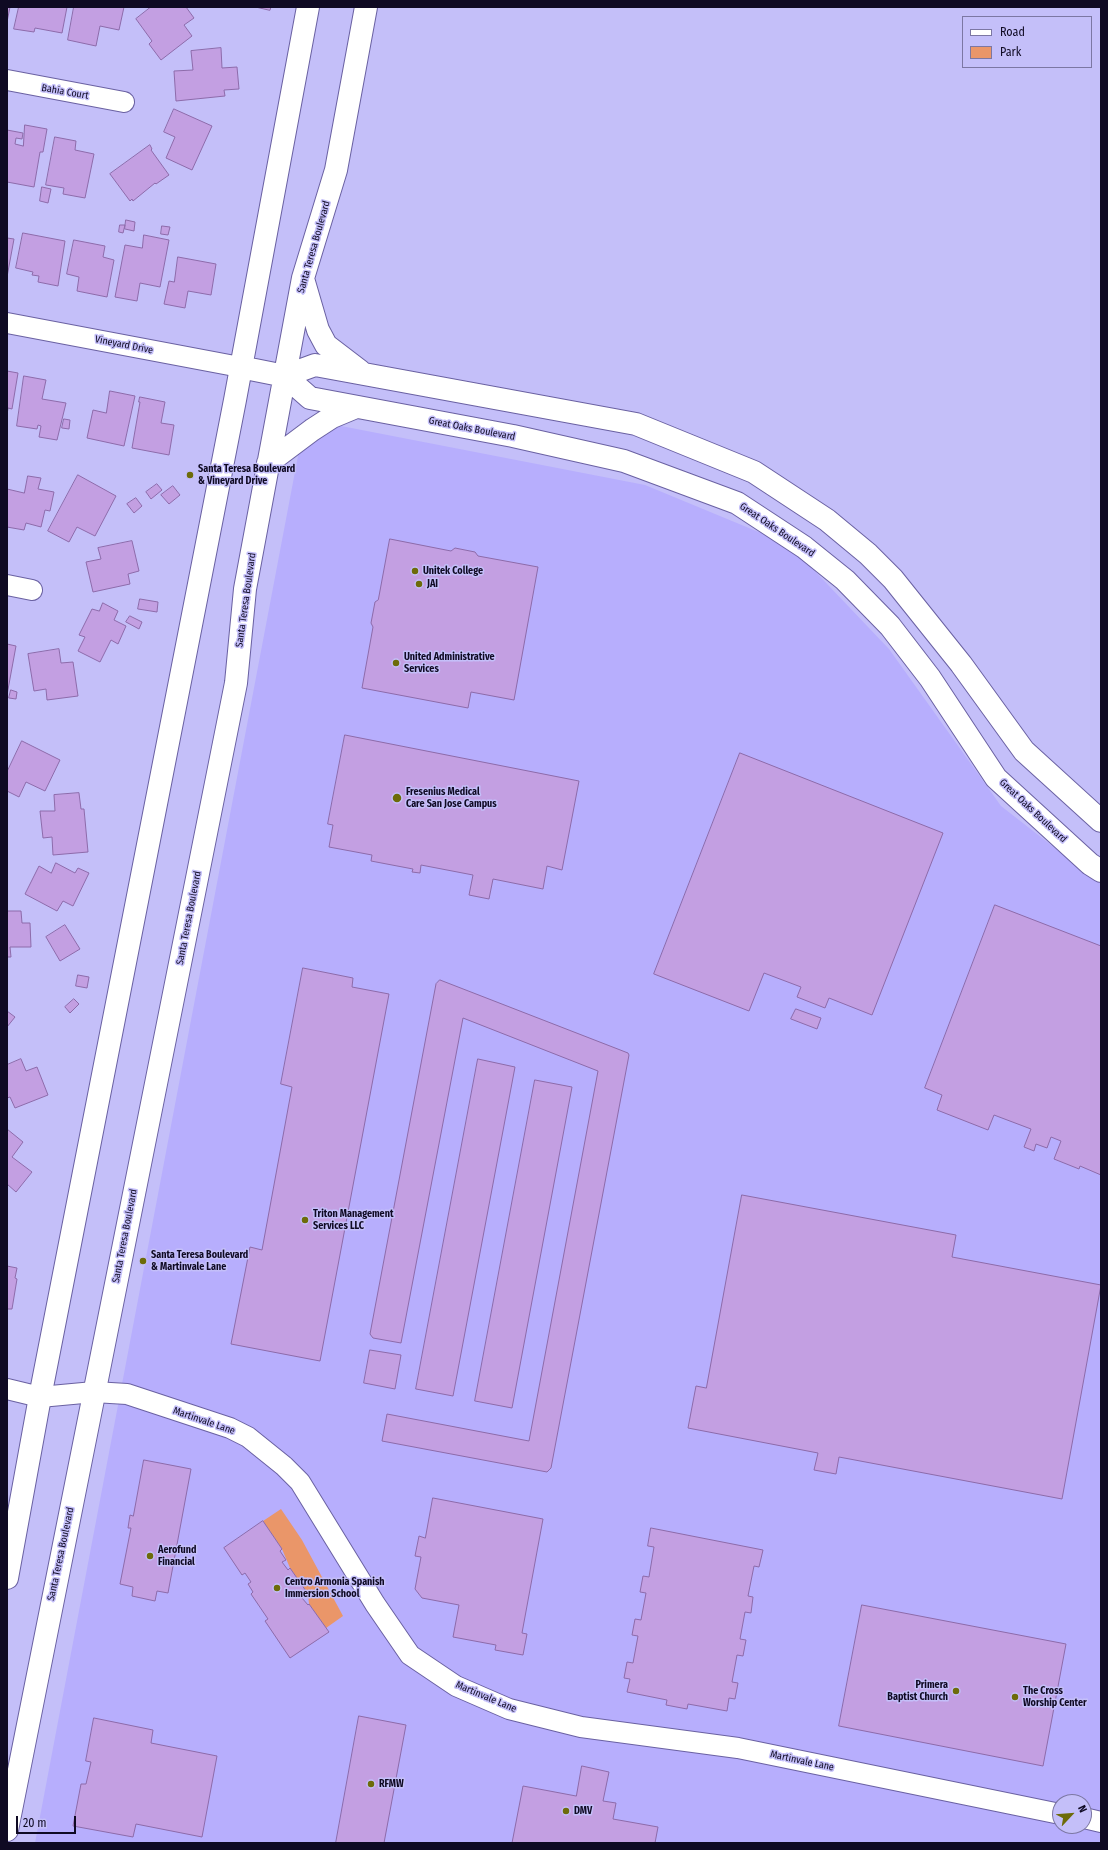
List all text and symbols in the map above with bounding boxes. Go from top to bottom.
legend [962,16,1092,68]
text: Road [1000,25,1025,39]
text: Park [1000,45,1021,59]
street label: Bahia Court [41,82,89,102]
street label: Santa Teresa Boulevard [295,199,333,295]
street label: Vineyard Drive [94,333,154,357]
street label: Great Oaks Boulevard [428,415,516,443]
place label: Santa Teresa Boulevard & Vineyard Drive [198,463,295,486]
marker: Santa Teresa Boulevard & Vineyard Drive [185,470,195,480]
street label: Great Oaks Boulevard [737,500,817,560]
street label: Santa Teresa Boulevard [233,552,259,648]
place label: Unitek College [423,565,483,577]
marker: Unitek College [410,566,420,576]
place label: JAI [427,578,438,590]
marker: JAI [414,579,424,589]
place label: United Administrative Services [404,651,495,674]
marker: United Administrative Services [391,658,401,668]
street label: Great Oaks Boulevard [997,777,1069,845]
place label: Fresenius Medical Care San Jose Campus [406,786,497,810]
marker: Fresenius Medical Care San Jose Campus [391,792,403,804]
street label: Santa Teresa Boulevard [174,870,204,966]
street label: Santa Teresa Boulevard [110,1188,140,1284]
place label: Triton Management Services LLC [313,1208,393,1232]
marker: Triton Management Services LLC [300,1215,310,1225]
place label: Santa Teresa Boulevard & Martinvale Lane [151,1249,248,1272]
marker: Santa Teresa Boulevard & Martinvale Lane [138,1256,148,1266]
street label: Martinvale Lane [171,1405,237,1437]
street label: Santa Teresa Boulevard [45,1506,77,1602]
place label: Aerofund Financial [158,1544,196,1568]
marker: Aerofund Financial [145,1551,155,1561]
place label: Centro Armonia Spanish Immersion School [285,1576,385,1600]
marker: Centro Armonia Spanish Immersion School [272,1583,282,1593]
street label: Martinvale Lane [454,1679,518,1715]
place label: Primera Baptist Church [887,1679,948,1702]
place label: The Cross Worship Center [1023,1685,1087,1708]
marker: Primera Baptist Church [951,1686,961,1696]
marker: The Cross Worship Center [1010,1692,1020,1702]
street label: Martinvale Lane [769,1748,835,1774]
place label: RFMW [379,1778,404,1790]
marker: RFMW [366,1779,376,1789]
north arrow [1052,1794,1092,1834]
text: N [1075,1803,1090,1815]
place label: DMV [574,1805,592,1817]
marker: DMV [561,1806,571,1816]
scale bar [18,1808,78,1834]
text: 20 m [23,1816,47,1830]

